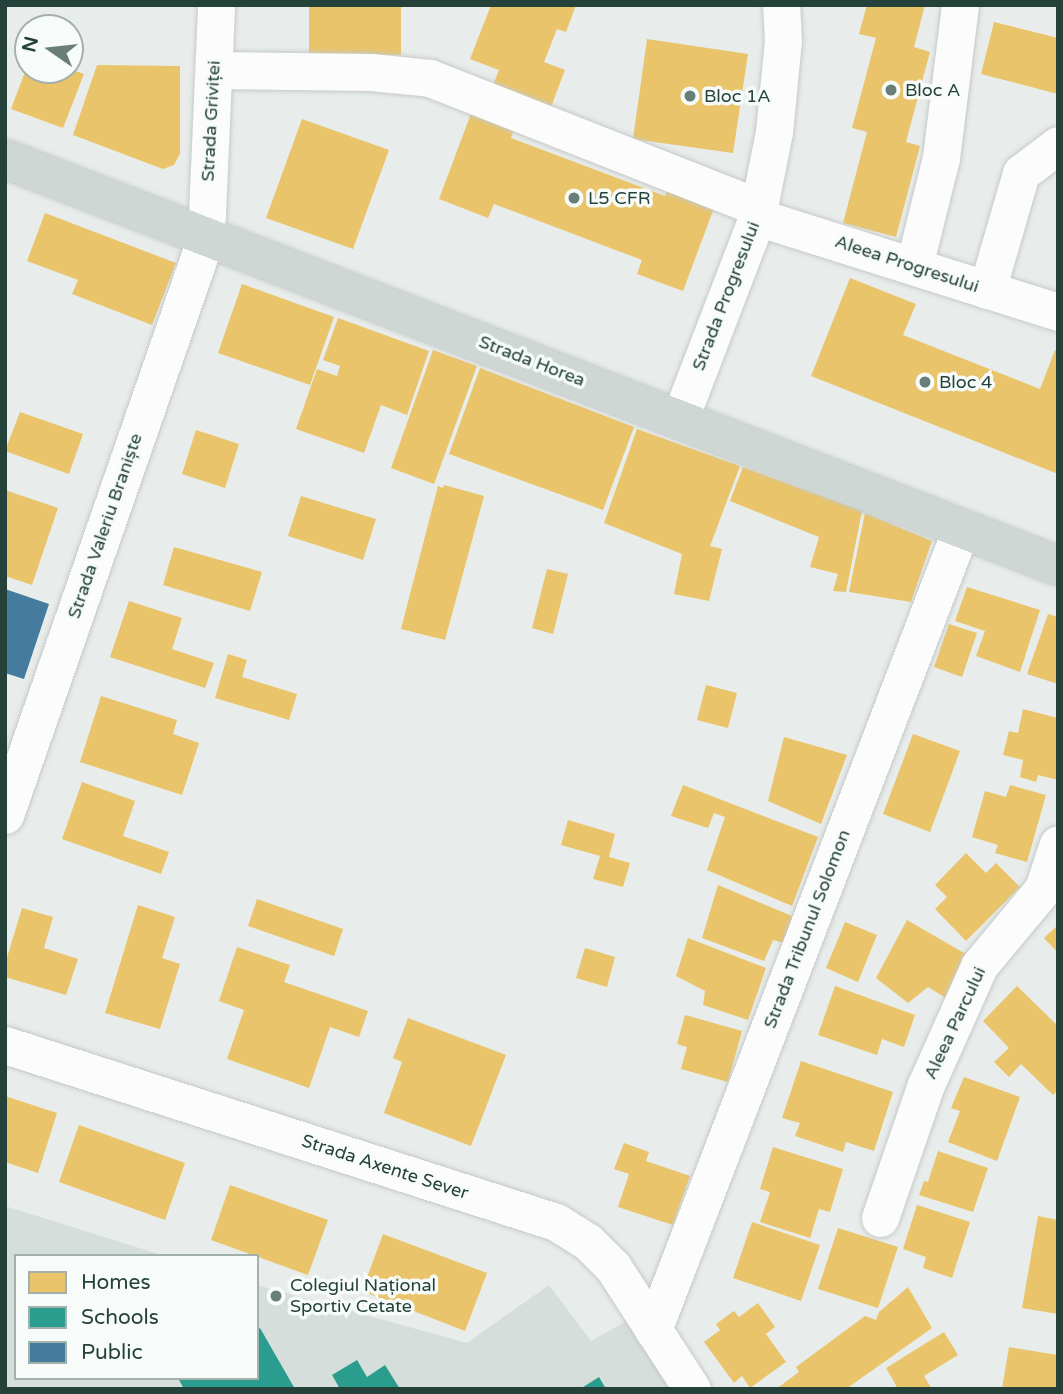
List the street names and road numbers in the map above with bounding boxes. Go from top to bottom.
street label: Strada Griviței [197,60,225,182]
street label: Strada Progresului [688,218,764,374]
street label: Aleea Progresului [832,231,982,297]
street label: Strada Horea [476,331,588,391]
street label: Strada Valeriu Braniște [63,431,147,621]
street label: Strada Tribunul Solomon [759,827,855,1031]
street label: Aleea Parcului [919,963,991,1083]
street label: Strada Axente Sever [299,1130,471,1204]

